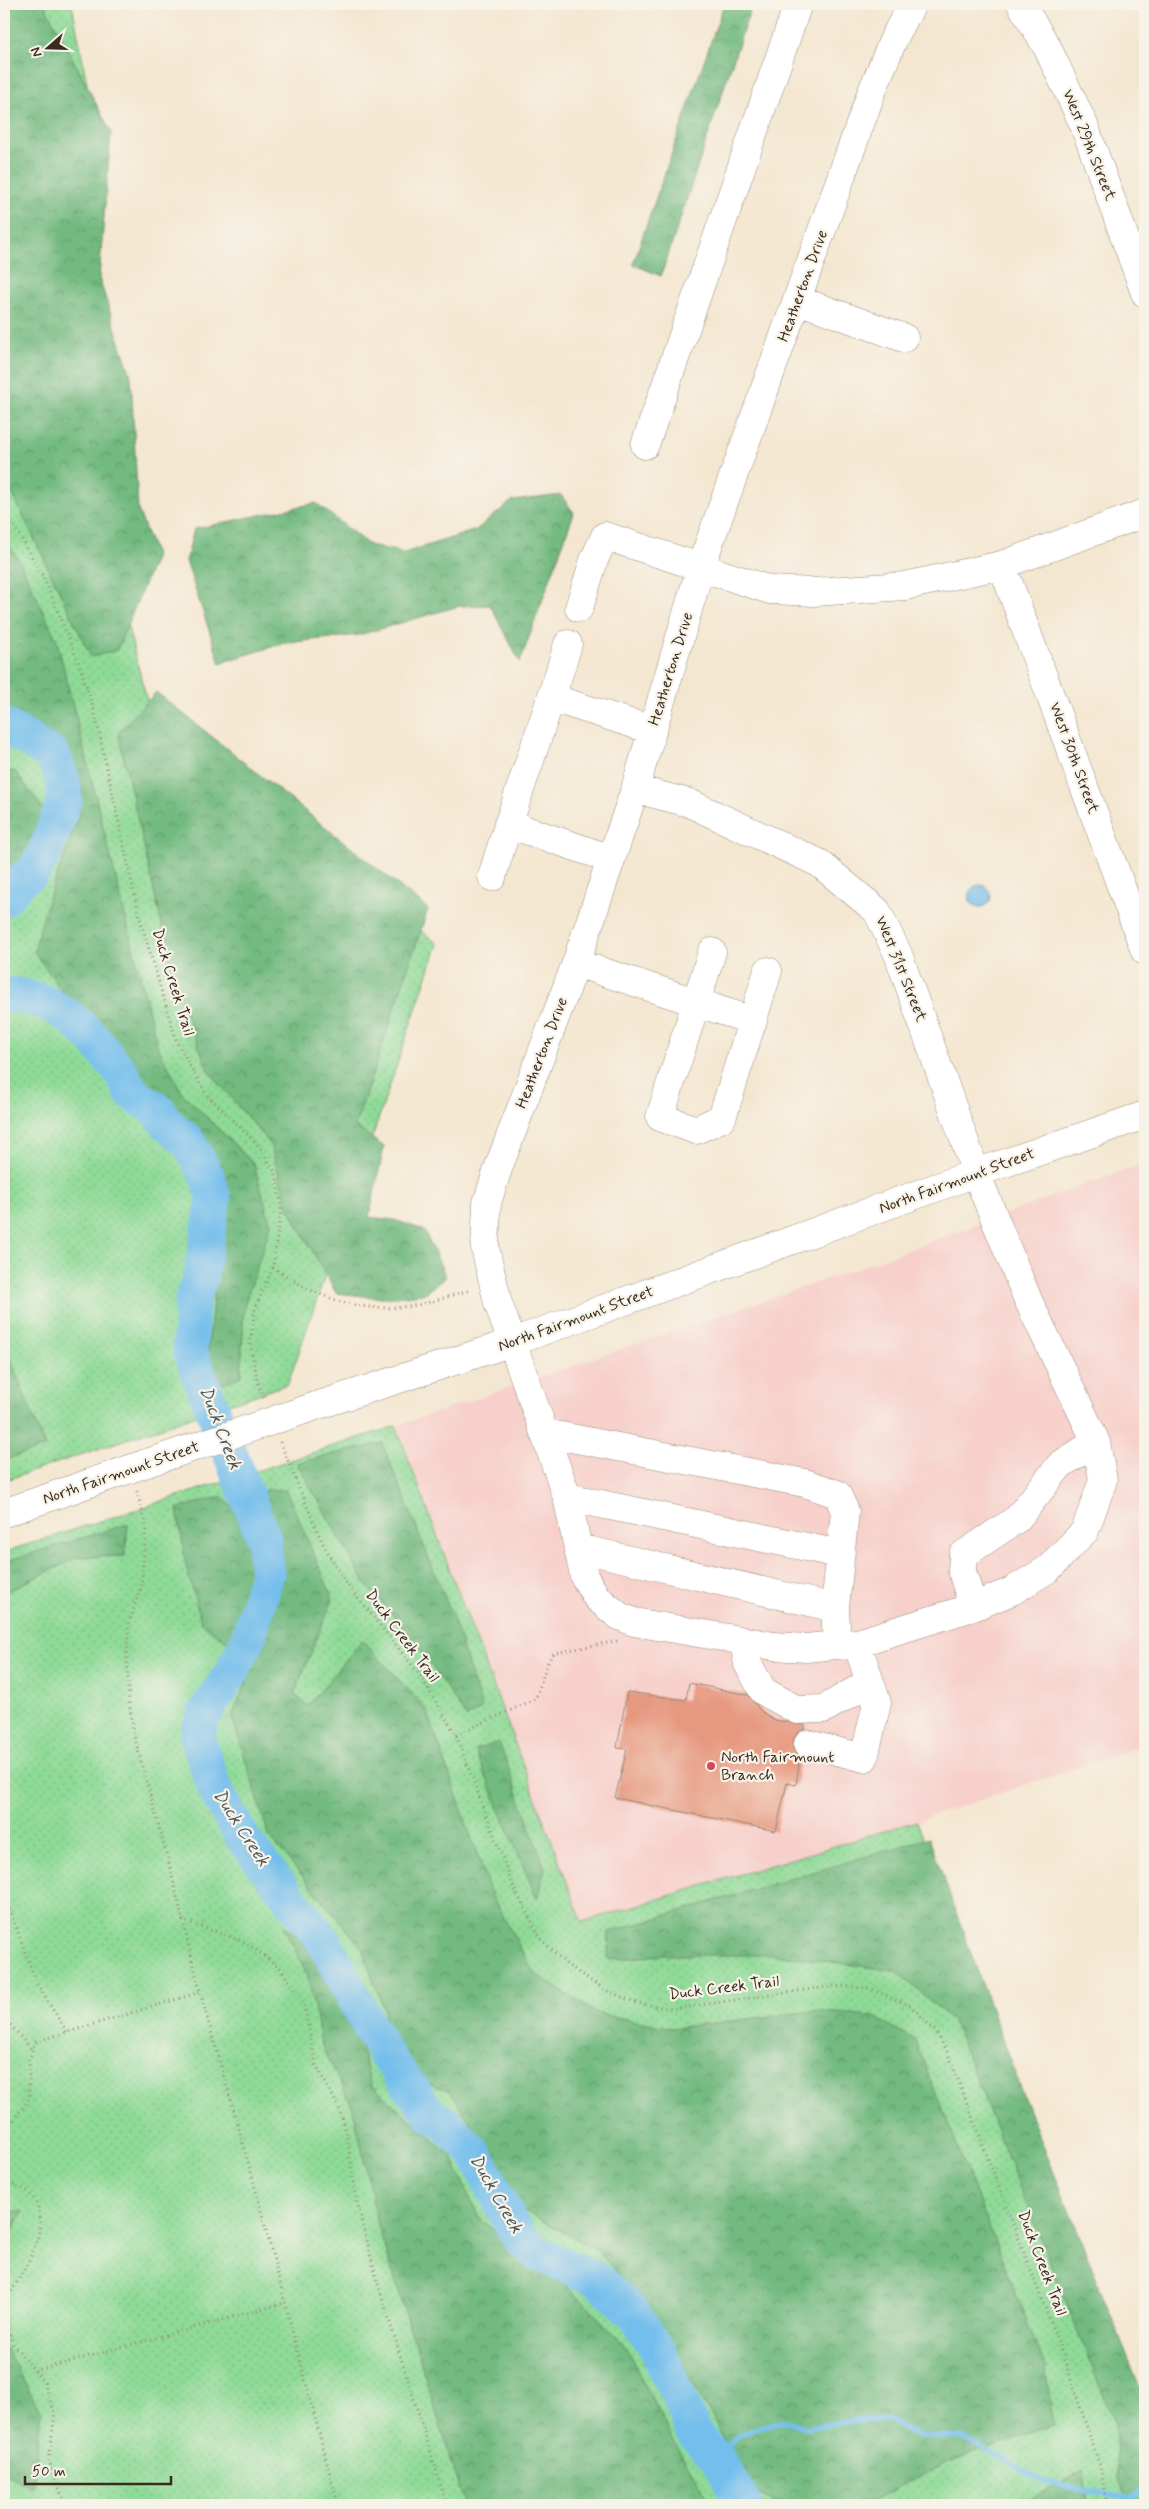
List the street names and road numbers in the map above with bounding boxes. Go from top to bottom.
street label: West 29th Street [1057,86,1121,204]
street label: Heatherton Drive [773,227,833,345]
street label: Heatherton Drive [644,610,698,728]
street label: West 30th Street [1044,699,1104,817]
street label: West 31st Street [870,913,932,1026]
street label: Duck Creek Trail [147,926,199,1038]
street label: Heatherton Drive [511,994,573,1112]
street label: North Fairmount Street [876,1143,1038,1219]
street label: North Fairmount Street [495,1281,657,1357]
street label: North Fairmount Street [40,1436,202,1510]
street label: Duck Creek Trail [360,1585,444,1687]
street label: Duck Creek Trail [668,1971,780,2005]
street label: Duck Creek Trail [1012,2207,1072,2319]

